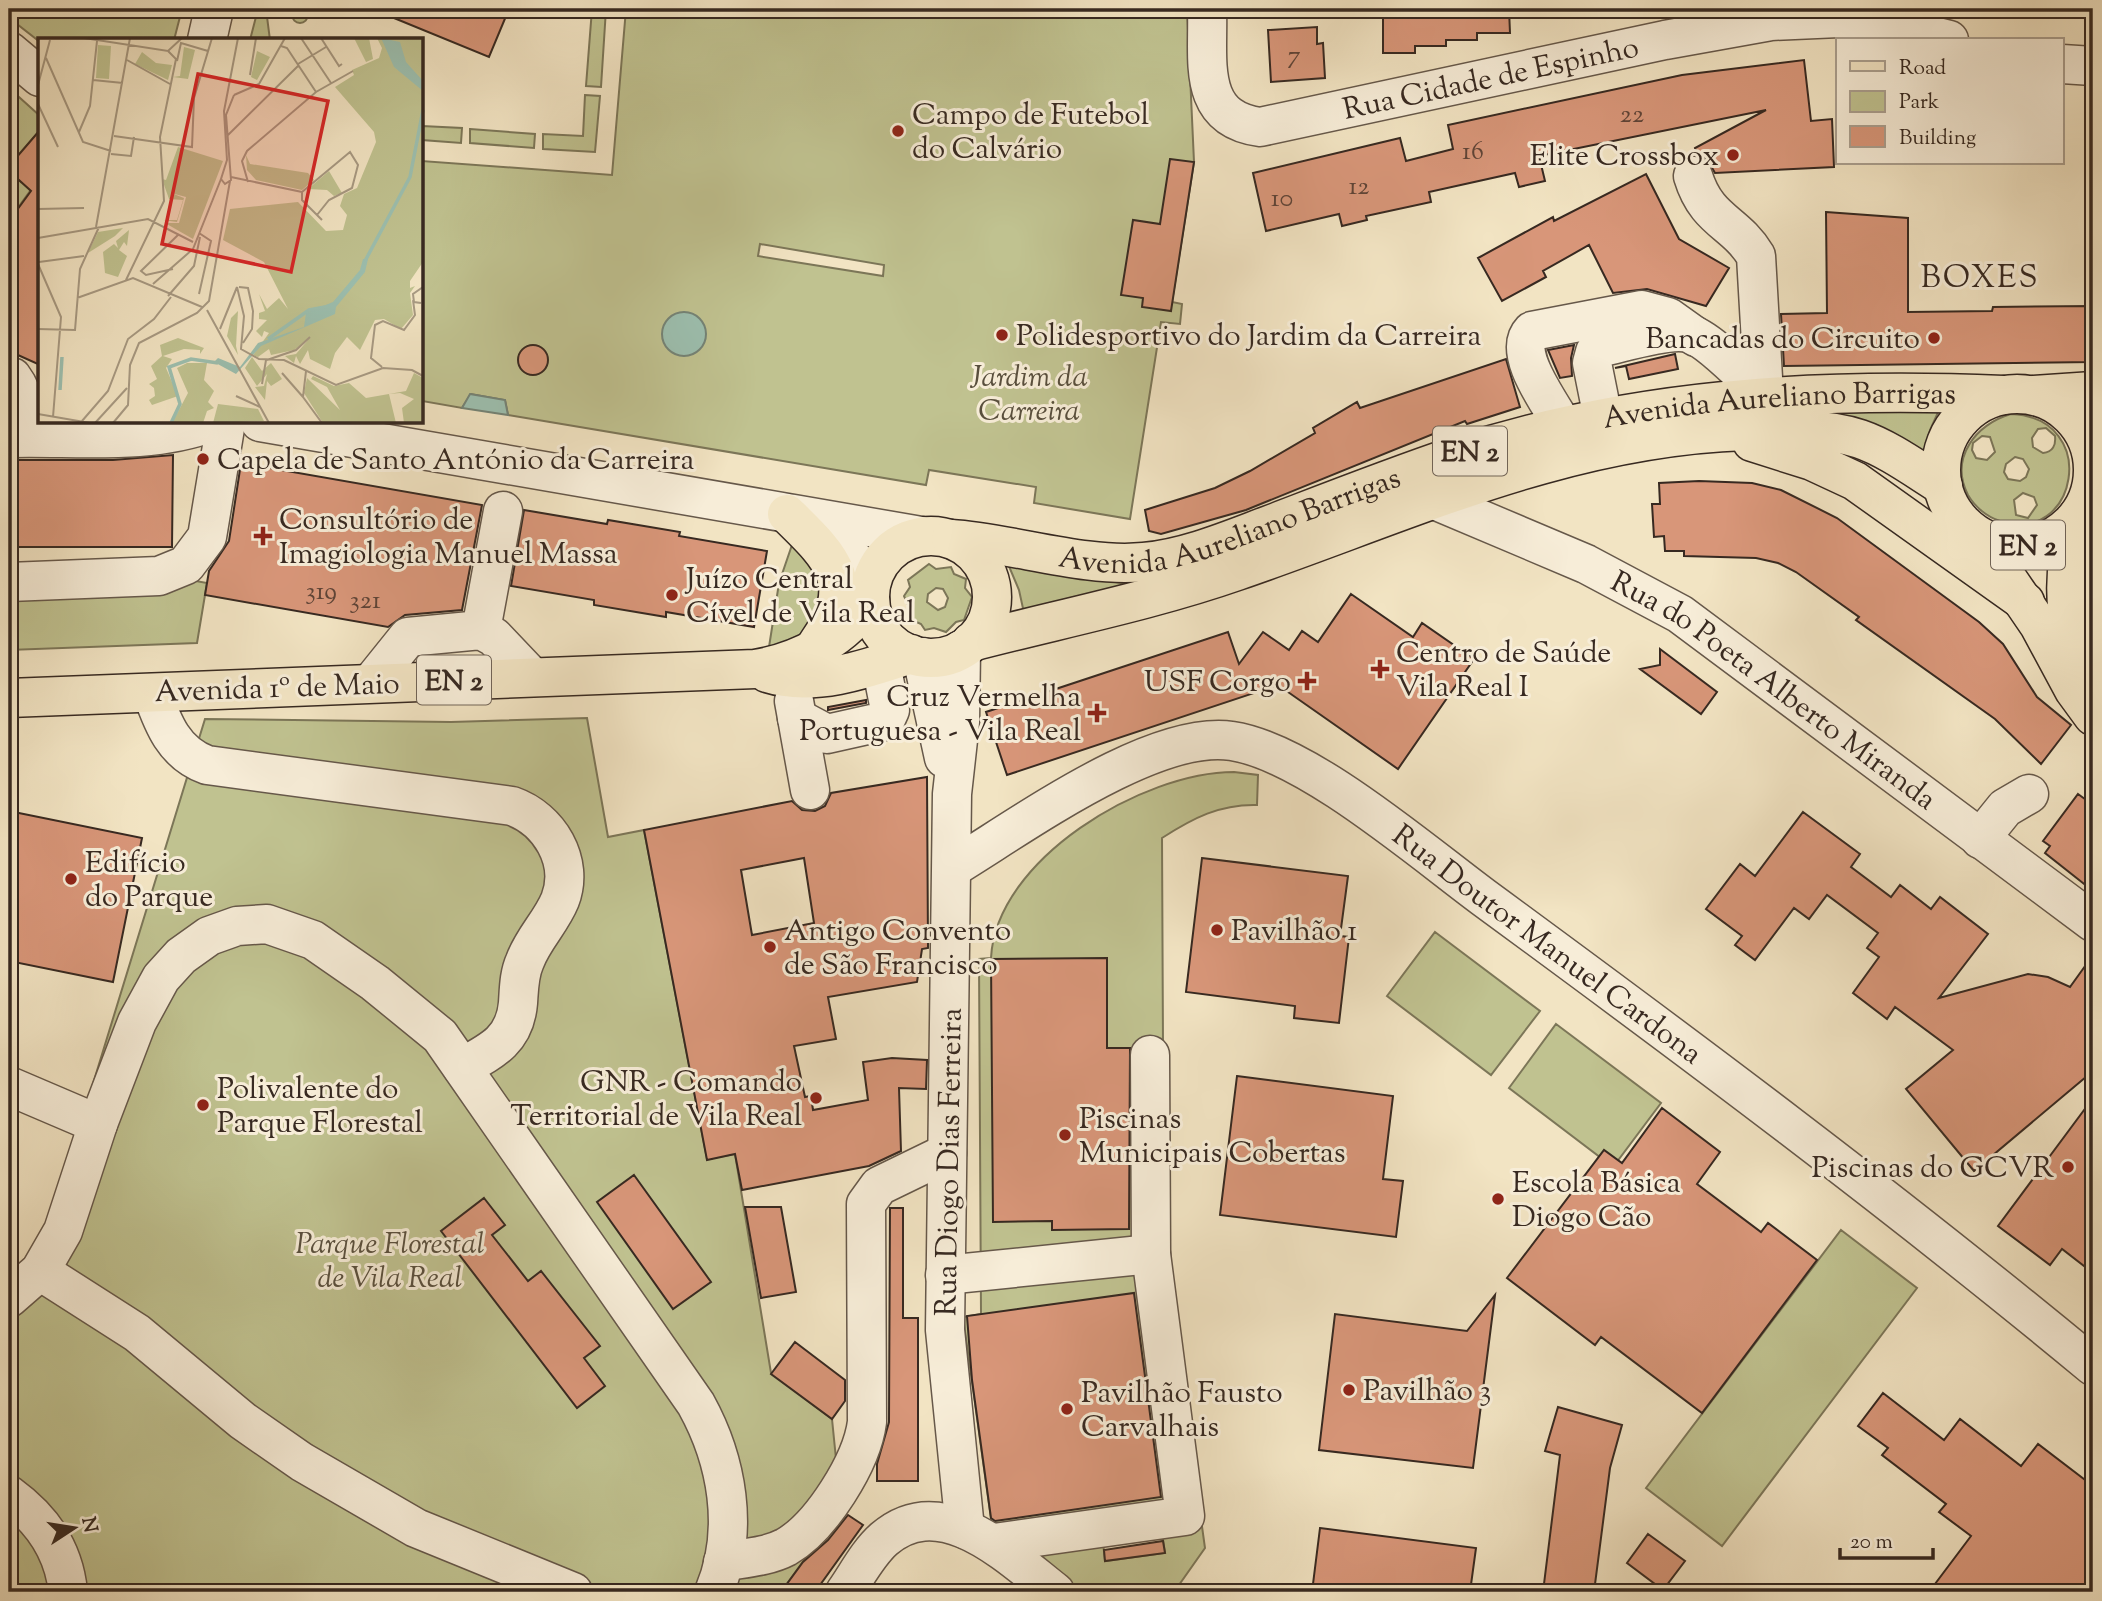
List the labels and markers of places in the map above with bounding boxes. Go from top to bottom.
place label: Campo de Futebol do Calvário [912,95,1149,172]
marker: Campo de Futebol do Calvário [890,123,906,139]
place label: Elite Crossbox [1530,136,1719,179]
marker: Elite Crossbox [1725,147,1741,163]
place label: Polidesportivo do Jardim da Carreira [1016,316,1482,359]
place label: Bancadas do Circuito [1645,319,1920,362]
marker: Polidesportivo do Jardim da Carreira [994,327,1010,343]
marker: Bancadas do Circuito [1926,330,1942,346]
place label: Capela de Santo António da Carreira [217,440,694,483]
marker: Capela de Santo António da Carreira [195,451,211,467]
place label: Consultório de Imagiologia Manuel Massa [279,500,618,577]
marker: Consultório de Imagiologia Manuel Massa [253,526,273,546]
place label: Juízo Central Cível de Vila Real [684,559,915,636]
marker: Juízo Central Cível de Vila Real [664,587,680,603]
place label: Centro de Saúde Vila Real I [1396,633,1611,710]
marker: Centro de Saúde Vila Real I [1370,659,1390,679]
place label: USF Corgo [1144,662,1291,705]
marker: USF Corgo [1297,671,1317,691]
place label: Cruz Vermelha Portuguesa - Vila Real [799,677,1081,754]
marker: Cruz Vermelha Portuguesa - Vila Real [1087,703,1107,723]
place label: Edifício do Parque [85,843,213,920]
marker: Edifício do Parque [63,871,79,887]
place label: Antigo Convento de São Francisco [784,911,1011,988]
place label: Pavilhão 1 [1231,911,1358,954]
marker: Pavilhão 1 [1209,922,1225,938]
marker: Antigo Convento de São Francisco [762,939,778,955]
place label: GNR - Comando Territorial de Vila Real [510,1062,802,1139]
place label: Polivalente do Parque Florestal [217,1069,423,1146]
marker: GNR - Comando Territorial de Vila Real [808,1090,824,1106]
marker: Polivalente do Parque Florestal [195,1097,211,1113]
place label: Piscinas Municipais Cobertas [1079,1099,1346,1176]
marker: Piscinas Municipais Cobertas [1057,1127,1073,1143]
place label: Piscinas do GCVR [1811,1148,2054,1191]
marker: Piscinas do GCVR [2060,1159,2076,1175]
place label: Escola Básica Diogo Cão [1512,1163,1681,1240]
marker: Escola Básica Diogo Cão [1490,1191,1506,1207]
place label: Pavilhão 3 [1363,1371,1491,1414]
place label: Pavilhão Fausto Carvalhais [1081,1373,1283,1450]
marker: Pavilhão 3 [1341,1382,1357,1398]
marker: Pavilhão Fausto Carvalhais [1059,1401,1075,1417]

